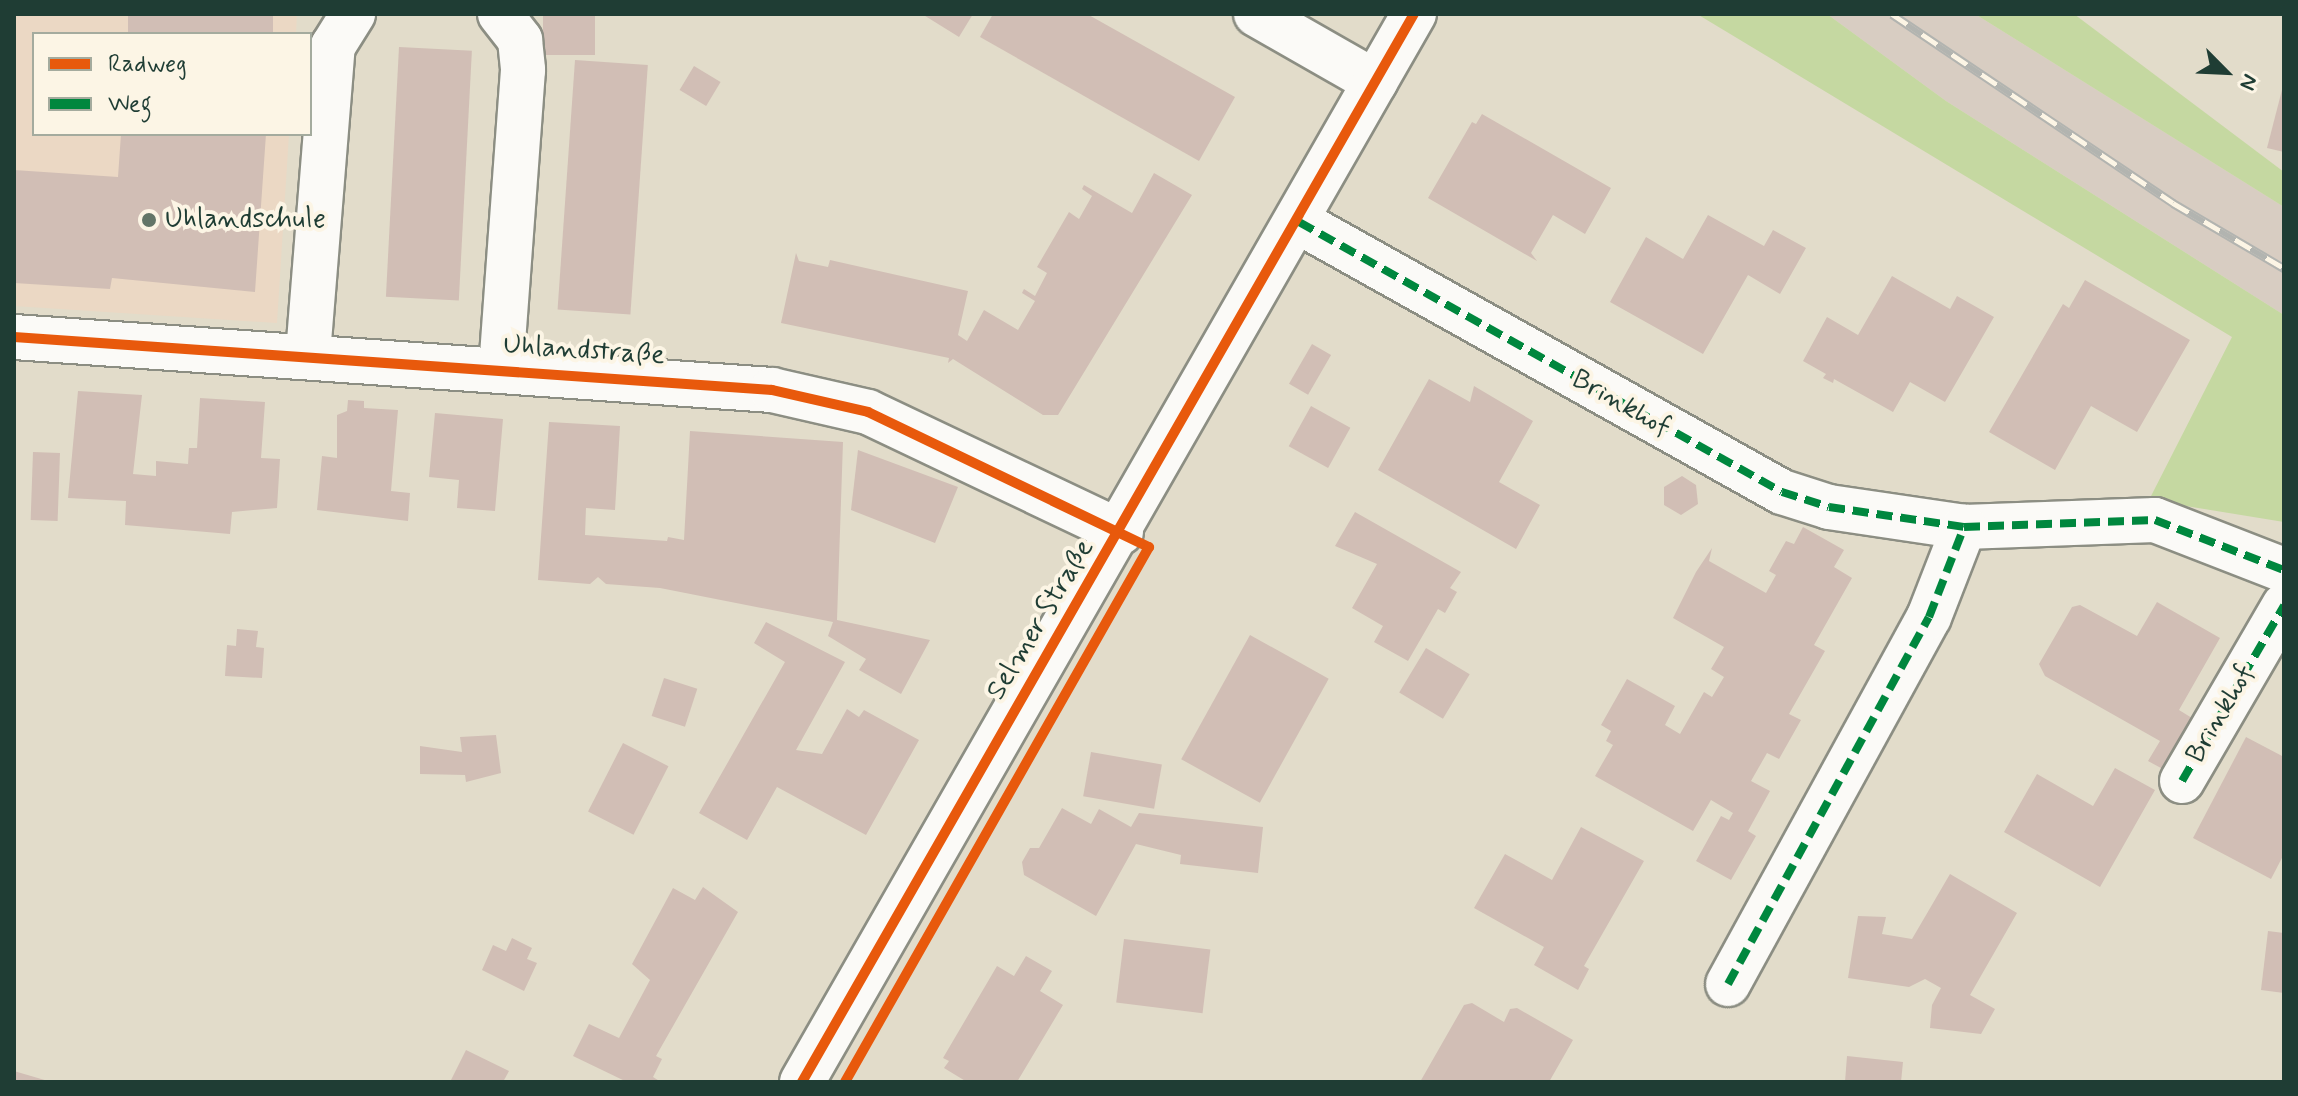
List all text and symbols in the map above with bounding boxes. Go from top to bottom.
legend [32,32,312,136]
north arrow [2186,32,2266,112]
text: Radweg [108,49,187,80]
text: N [2232,69,2264,94]
text: Weg [108,89,152,120]
place label: Uhlandschule [165,203,326,237]
marker: Uhlandschule [140,211,158,229]
street label: Uhlandstraße [502,329,666,373]
street label: Brinkhof [1565,363,1677,445]
street label: Selmer Straße [980,534,1102,706]
street label: Brinkhof [2179,659,2263,769]

